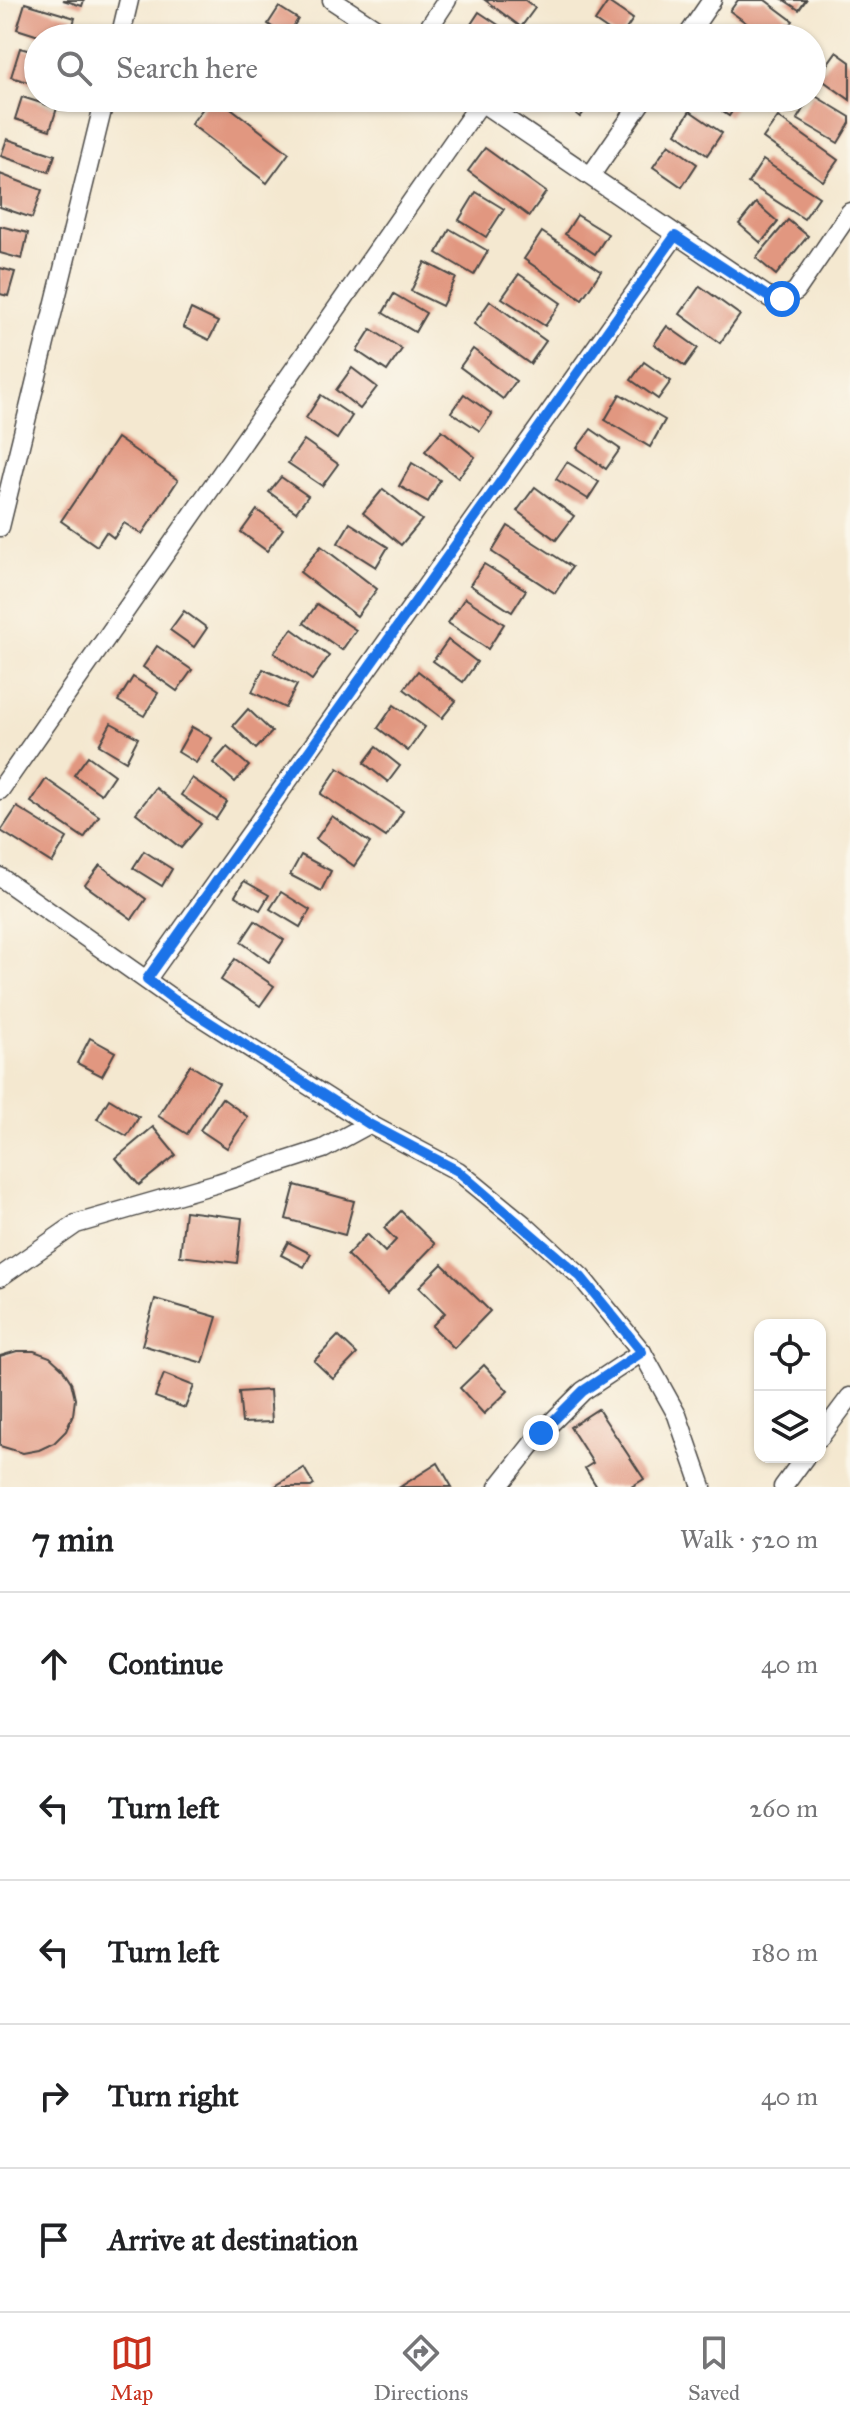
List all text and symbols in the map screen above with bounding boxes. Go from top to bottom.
search box [24,24,826,112]
icon: search [52,46,96,90]
text: Search here [116,50,258,86]
route start [764,281,800,317]
map controls [754,1319,826,1463]
button: locate [754,1319,826,1391]
button: layers [754,1391,826,1463]
route end [523,1415,559,1451]
text: 7 min [32,1519,114,1560]
text: Walk · 520 m [680,1523,818,1555]
icon: ahead [32,1642,76,1686]
text: Continue [108,1646,223,1682]
text: 40 m [761,1648,818,1680]
icon: left [32,1786,76,1830]
text: Turn left [108,1790,219,1826]
text: 260 m [749,1792,818,1824]
icon: left [32,1930,76,1974]
text: Turn left [108,1934,219,1970]
text: 180 m [751,1936,818,1968]
icon: right [32,2074,76,2118]
text: Turn right [108,2078,239,2114]
text: 40 m [761,2080,818,2112]
icon: arrive [32,2218,76,2262]
text: Arrive at destination [108,2222,358,2258]
tab: Map [110,2331,154,2406]
tab: Directions [373,2331,468,2406]
tab: Saved [688,2331,740,2406]

